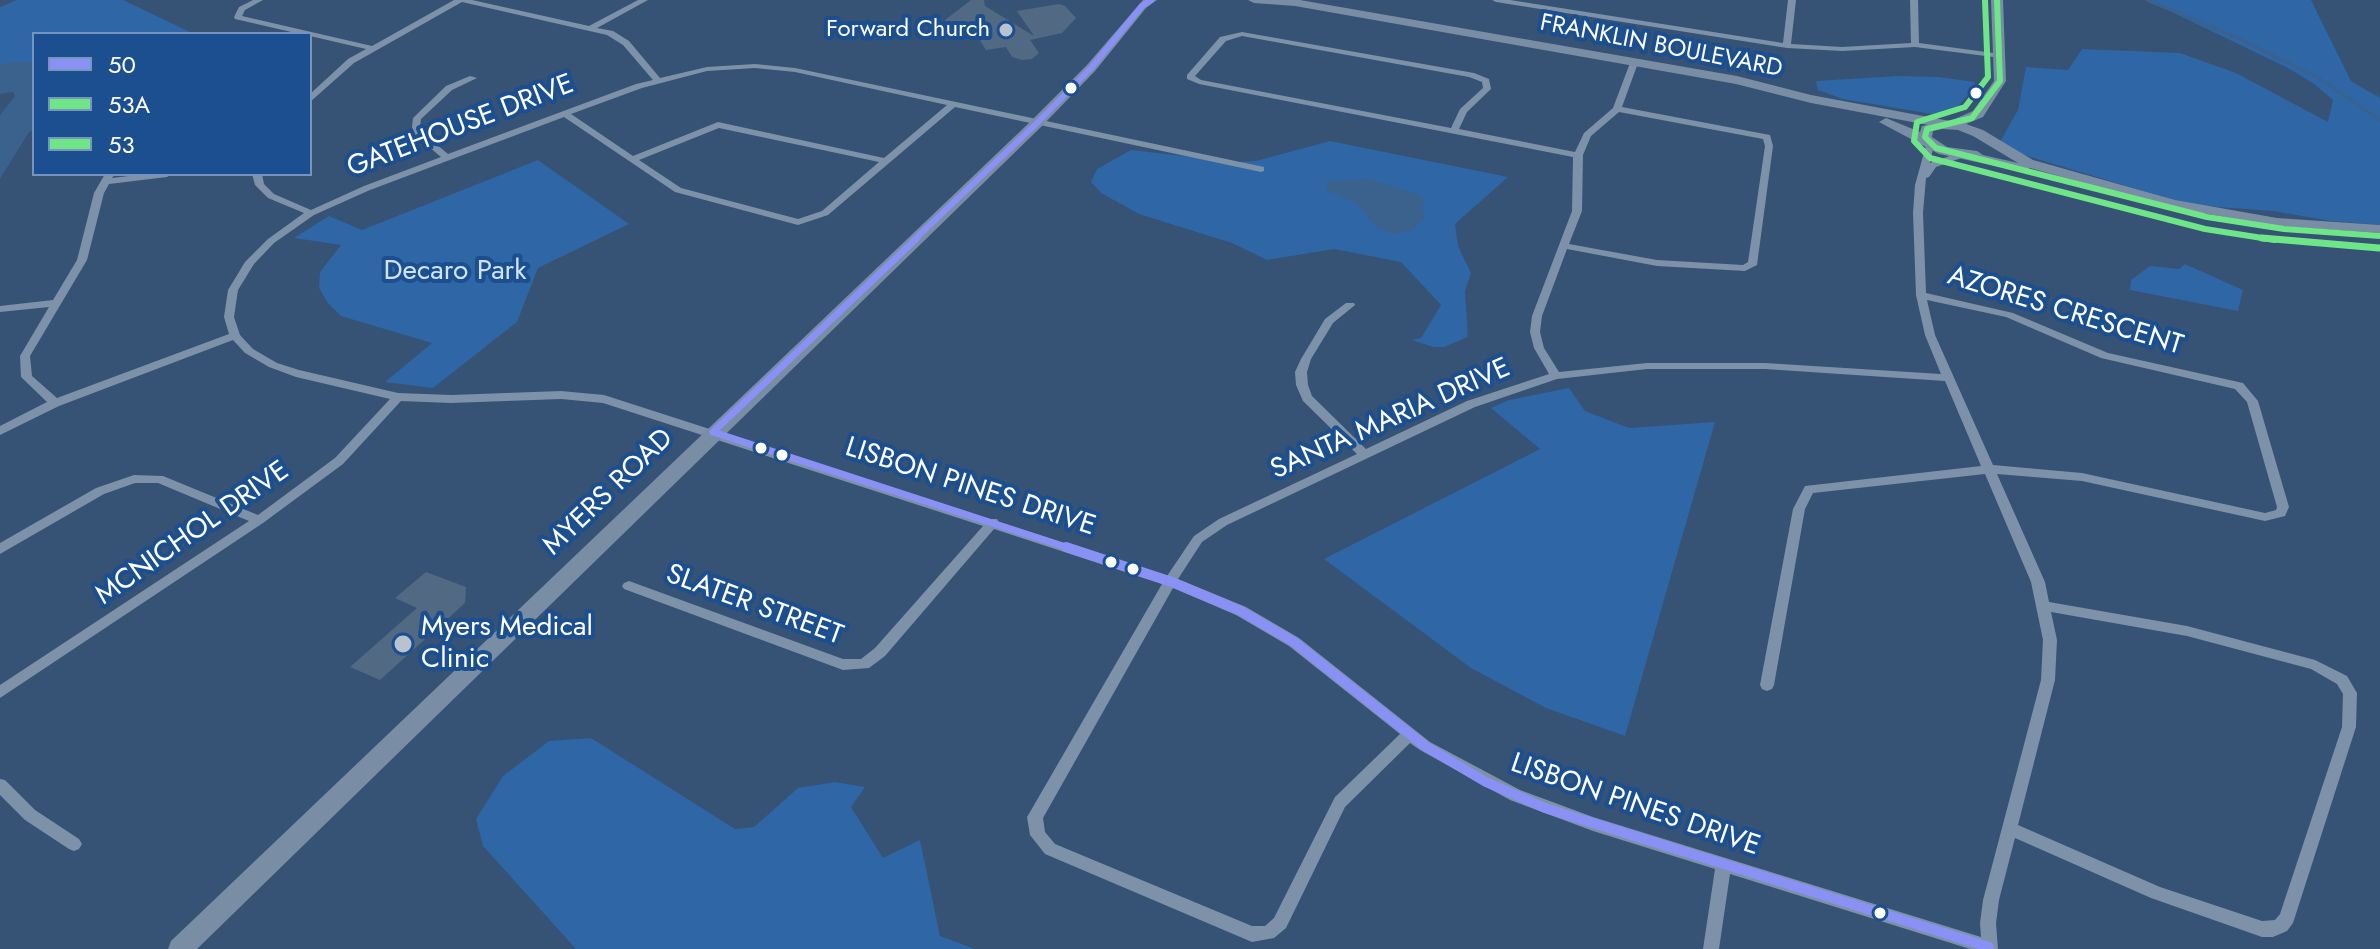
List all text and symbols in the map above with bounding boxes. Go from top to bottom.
street label: FRANKLIN BOULEVARD [1537,9,1785,85]
place label: Forward Church [826,16,990,44]
marker: Forward Church [997,21,1015,39]
legend [32,32,312,176]
text: 50 [108,47,136,82]
street label: GATEHOUSE DRIVE [343,68,579,186]
unlabelled marker [1063,80,1079,96]
unlabelled marker [1968,85,1984,101]
text: 53A [108,87,150,122]
text: 53 [108,127,135,162]
park label: Decaro Park [383,255,527,289]
street label: AZORES CRESCENT [1943,260,2187,364]
street label: SANTA MARIA DRIVE [1266,352,1516,488]
street label: MYERS ROAD [537,423,681,563]
street label: LISBON PINES DRIVE [841,432,1099,544]
unlabelled marker [753,440,769,456]
unlabelled marker [774,447,790,463]
street label: MCNICHOL DRIVE [90,455,296,613]
unlabelled marker [1103,554,1119,570]
street label: SLATER STREET [661,558,847,654]
unlabelled marker [1125,561,1141,577]
place label: Myers Medical Clinic [421,611,593,677]
marker: Myers Medical Clinic [392,633,414,655]
street label: LISBON PINES DRIVE [1506,748,1764,864]
unlabelled marker [1872,905,1888,921]

